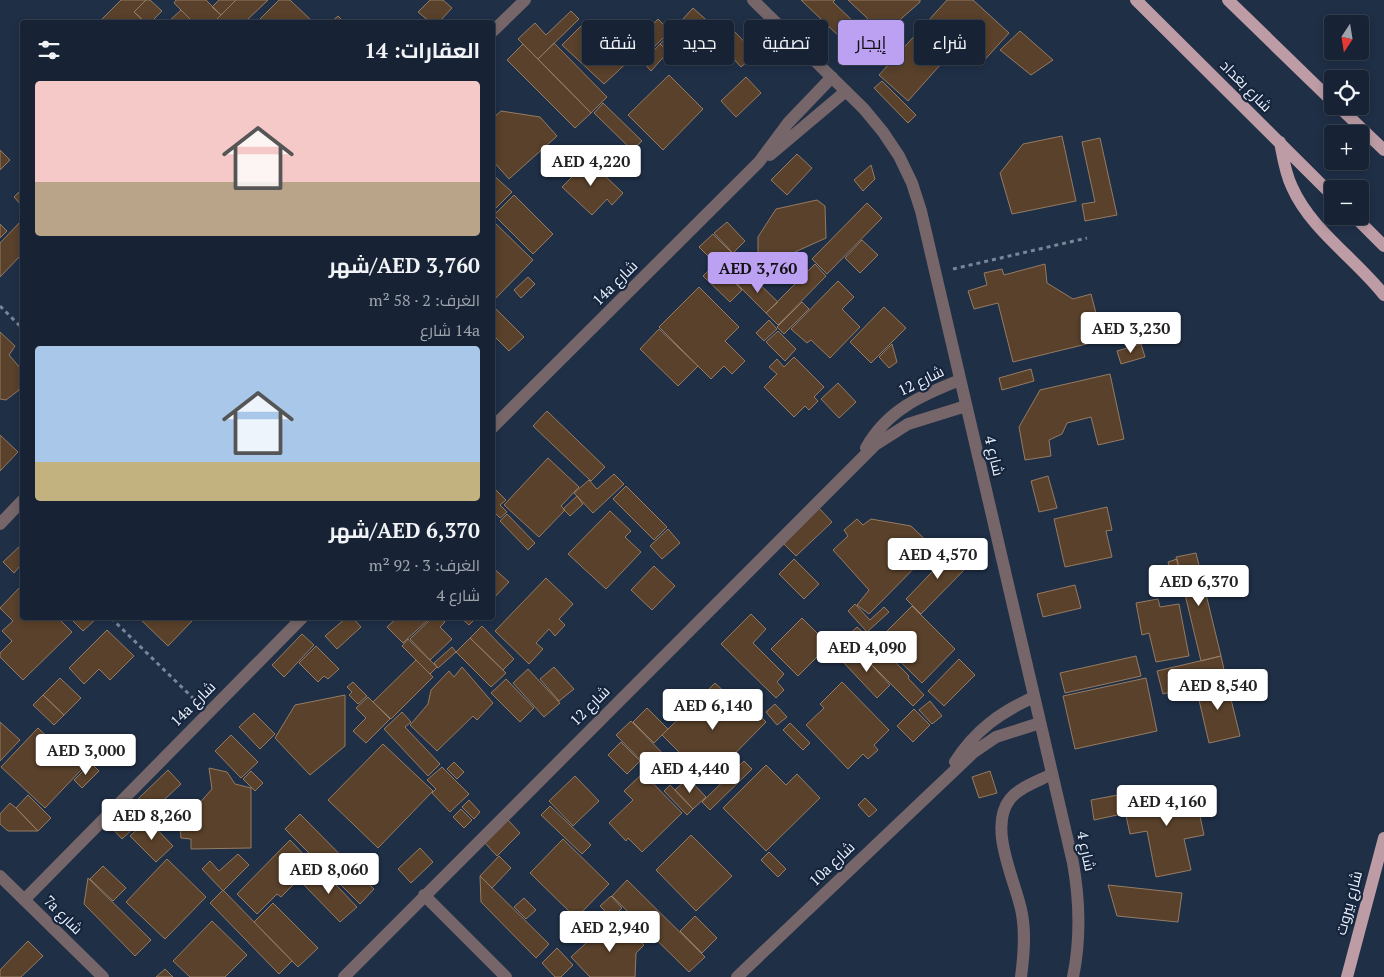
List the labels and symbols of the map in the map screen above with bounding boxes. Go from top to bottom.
north arrow [1324,15,1369,60]
street label: شارع بغداد [1215,55,1277,117]
pin: AED 4,220 [534,144,648,187]
pin: AED 3,760 [701,252,815,294]
street label: 14a شارع [587,255,643,311]
pin: AED 3,230 [1074,312,1188,354]
street label: شارع 12 [894,360,948,402]
street label: شارع 4 [979,434,1009,478]
pin: AED 4,570 [881,538,995,580]
pin: AED 6,370 [1142,564,1256,607]
pin: AED 4,090 [810,630,924,673]
pin: AED 8,540 [1161,668,1275,711]
street label: 14a شارع [165,676,221,732]
street label: شارع 12 [565,681,615,731]
pin: AED 6,140 [656,688,770,731]
pin: AED 3,000 [29,734,143,776]
pin: AED 4,440 [633,752,747,794]
pin: AED 4,160 [1110,784,1224,827]
pin: AED 8,260 [95,798,209,841]
street label: شارع 4 [1071,829,1101,873]
street label: 10a شارع [804,837,860,891]
pin: AED 8,060 [272,852,386,895]
street label: شارع بيروت [1330,868,1368,938]
street label: 7a شارع [38,890,88,940]
pin: AED 2,940 [553,910,667,953]

